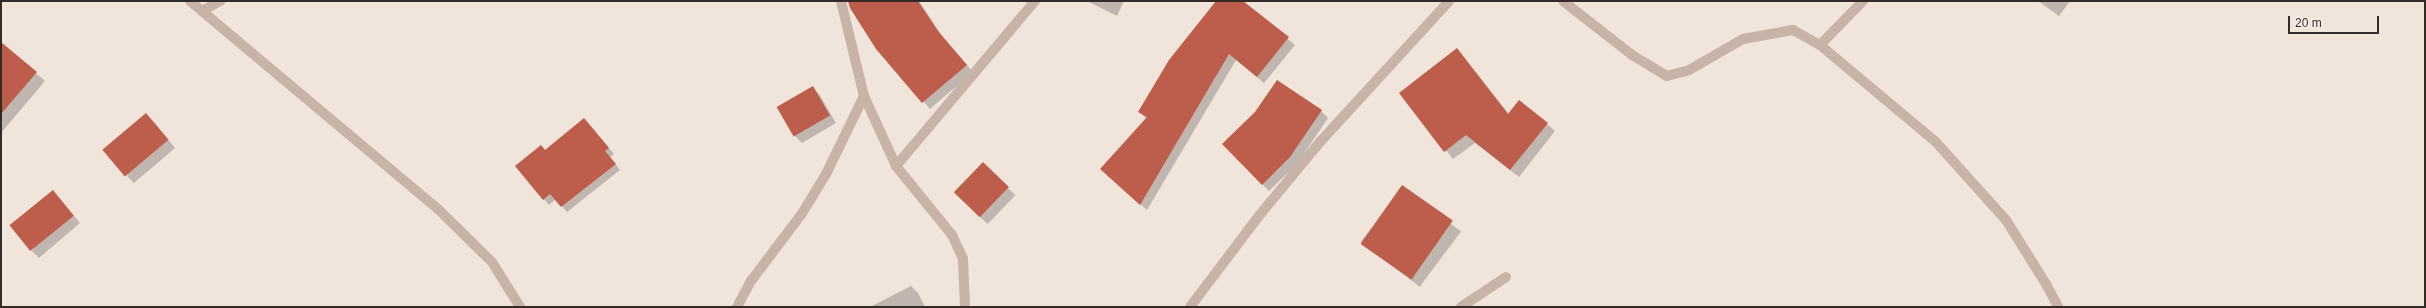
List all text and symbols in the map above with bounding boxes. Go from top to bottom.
scale bar [2290,8,2381,34]
text: 20 m [2295,16,2322,30]

